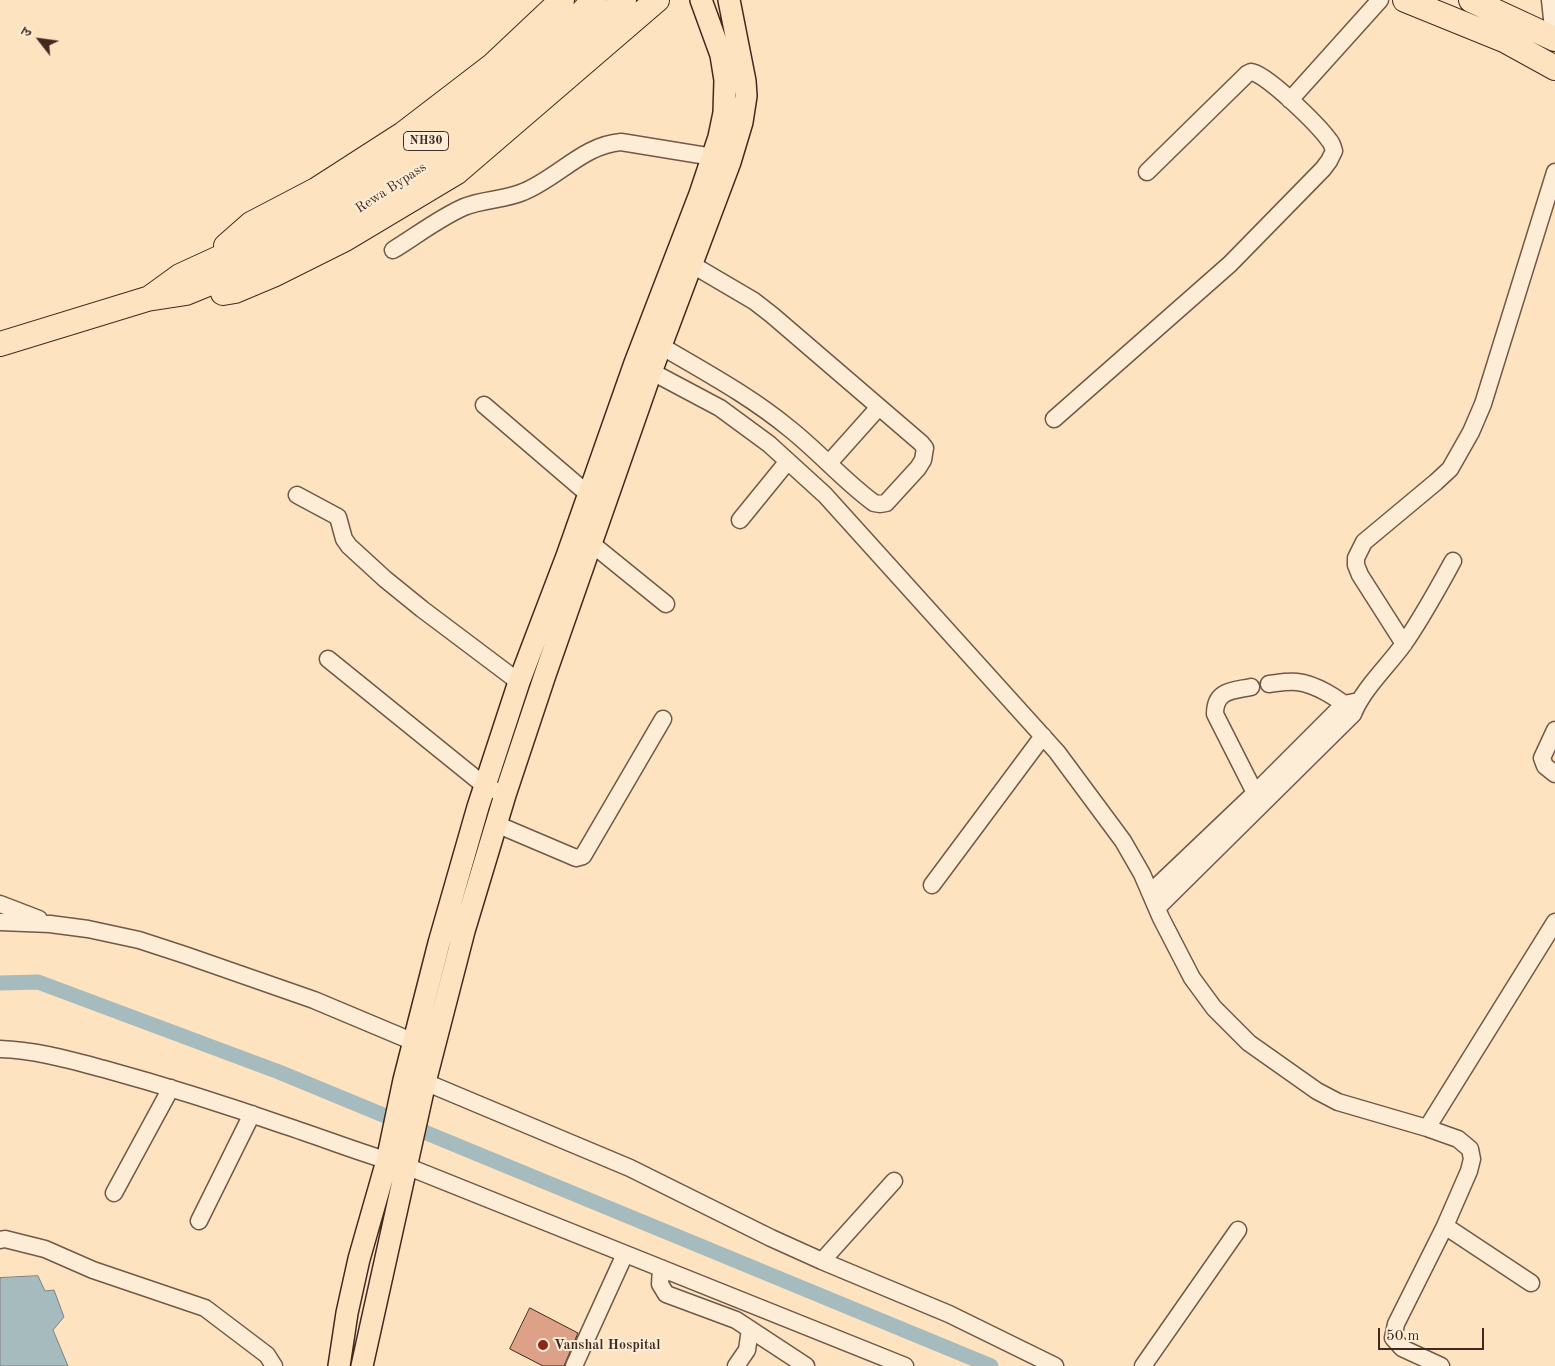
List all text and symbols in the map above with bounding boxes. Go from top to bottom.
north arrow [15,15,65,65]
text: उ [19,26,35,39]
road number: NH30 [404,132,448,150]
street label: Rewa Bypass [352,159,430,217]
scale bar [1380,1318,1486,1350]
text: 50 m [1386,1329,1420,1344]
place label: Vanshal Hospital [554,1337,660,1353]
marker: Vanshal Hospital [536,1338,550,1352]

